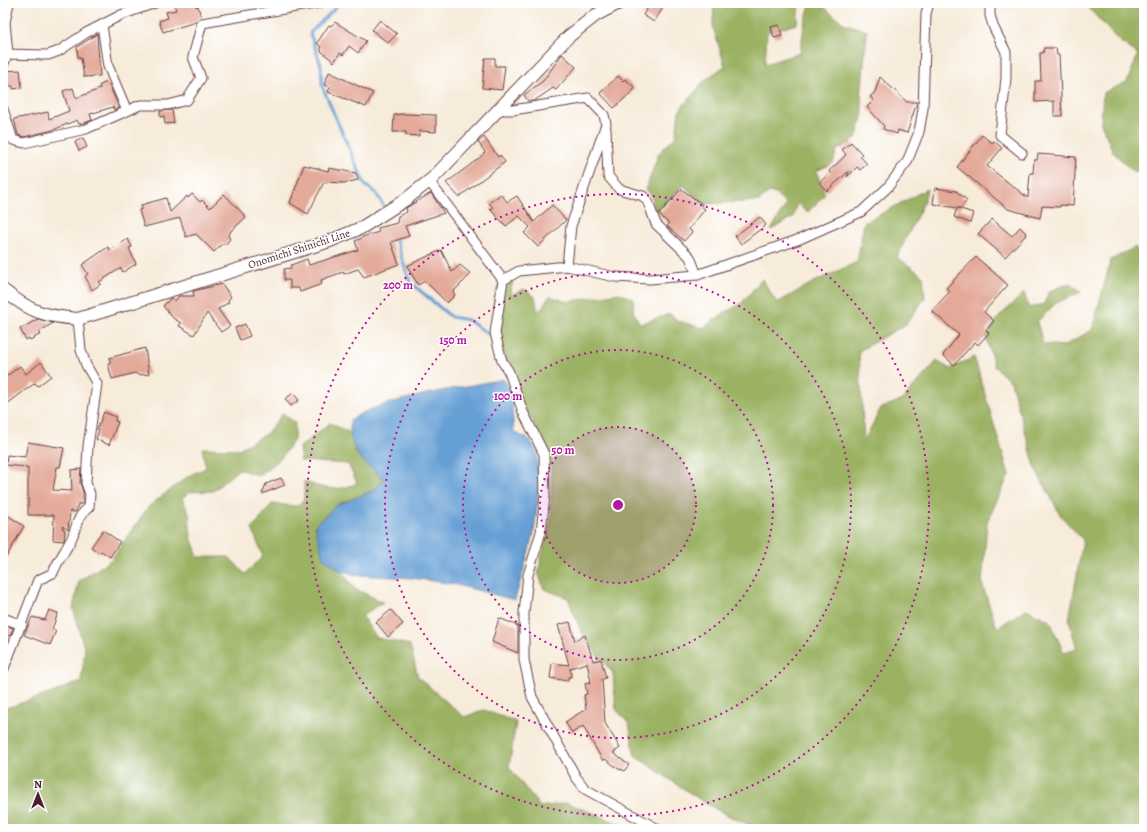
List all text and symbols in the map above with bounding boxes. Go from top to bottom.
street label: Onomichi Shinichi Line [246,225,352,273]
text: 200 m [383,277,413,293]
text: 150 m [439,332,467,348]
text: 100 m [494,388,522,404]
text: 50 m [551,442,575,458]
centre of rings [611,498,625,512]
north arrow [18,774,58,814]
text: N [34,777,42,792]

